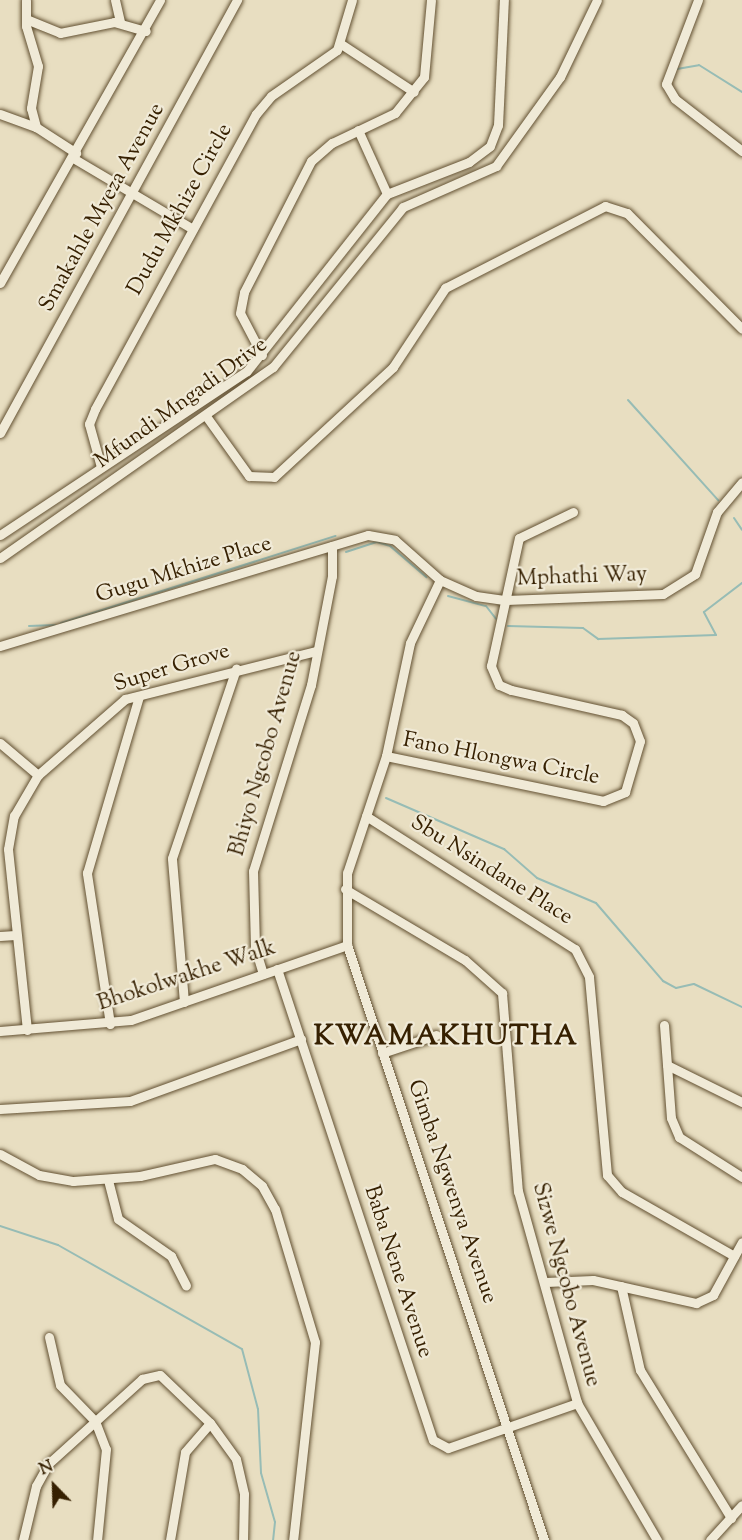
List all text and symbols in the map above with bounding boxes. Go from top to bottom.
street label: Smakahle Myeza Avenue [35,99,171,317]
street label: Dudu Mkhize Circle [123,119,239,301]
street label: Mfundi Mngadi Drive [91,333,273,475]
street label: Gugu Mkhize Place [93,532,275,610]
street label: Mphathi Way [516,563,648,593]
street label: Super Grove [111,639,233,699]
street label: Bhiyo Ngcobo Avenue [225,648,309,860]
street label: Fano Hlongwa Circle [401,728,601,792]
street label: Sbu Nsindane Place [405,810,577,932]
street label: Bhokolwakhe Walk [95,936,279,1018]
district label: KWAMAKHUTHA [314,1020,578,1054]
street label: Gimba Ngwenya Avenue [400,1077,502,1307]
street label: Sizwe Ngcobo Avenue [525,1180,605,1390]
street label: Baba Nene Avenue [357,1183,437,1361]
north arrow [24,1456,84,1516]
text: N [36,1456,57,1482]

